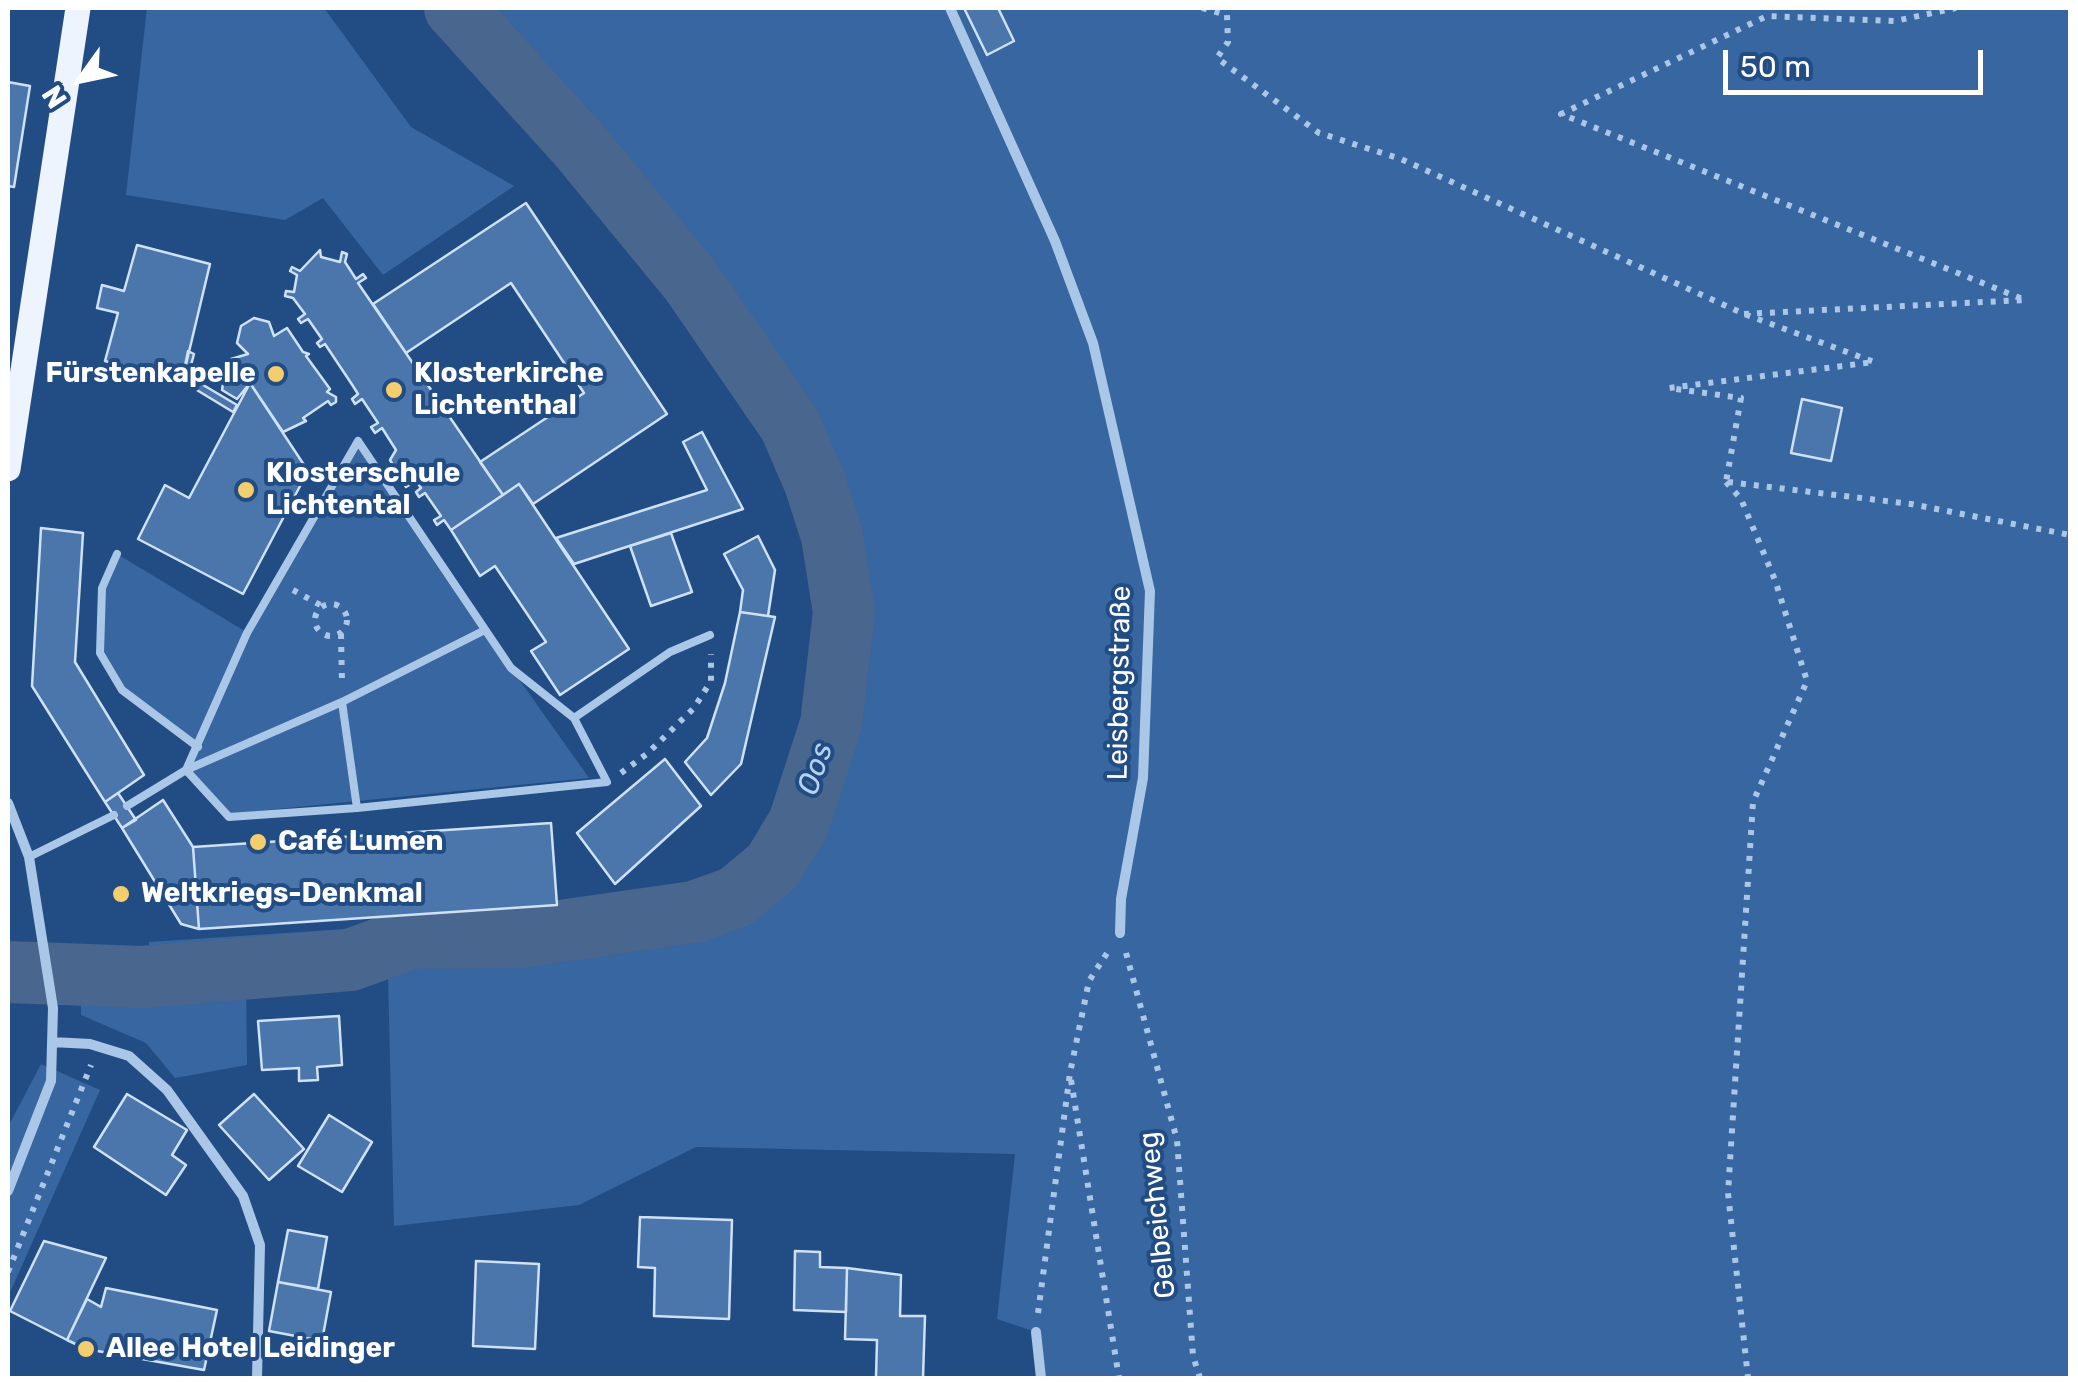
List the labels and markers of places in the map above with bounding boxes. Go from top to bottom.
place label: Fürstenkapelle [45,357,256,391]
place label: Klosterkirche Lichtenthal [414,357,604,423]
marker: Fürstenkapelle [265,363,287,385]
marker: Klosterkirche Lichtenthal [383,379,405,401]
place label: Klosterschule Lichtental [266,457,460,523]
marker: Klosterschule Lichtental [235,479,257,501]
place label: Café Lumen [278,825,444,859]
marker: Café Lumen [247,831,269,853]
place label: Weltkriegs-Denkmal [141,877,423,911]
marker: Weltkriegs-Denkmal [110,883,132,905]
place label: Allee Hotel Leidinger [106,1332,395,1366]
marker: Allee Hotel Leidinger [75,1338,97,1360]

